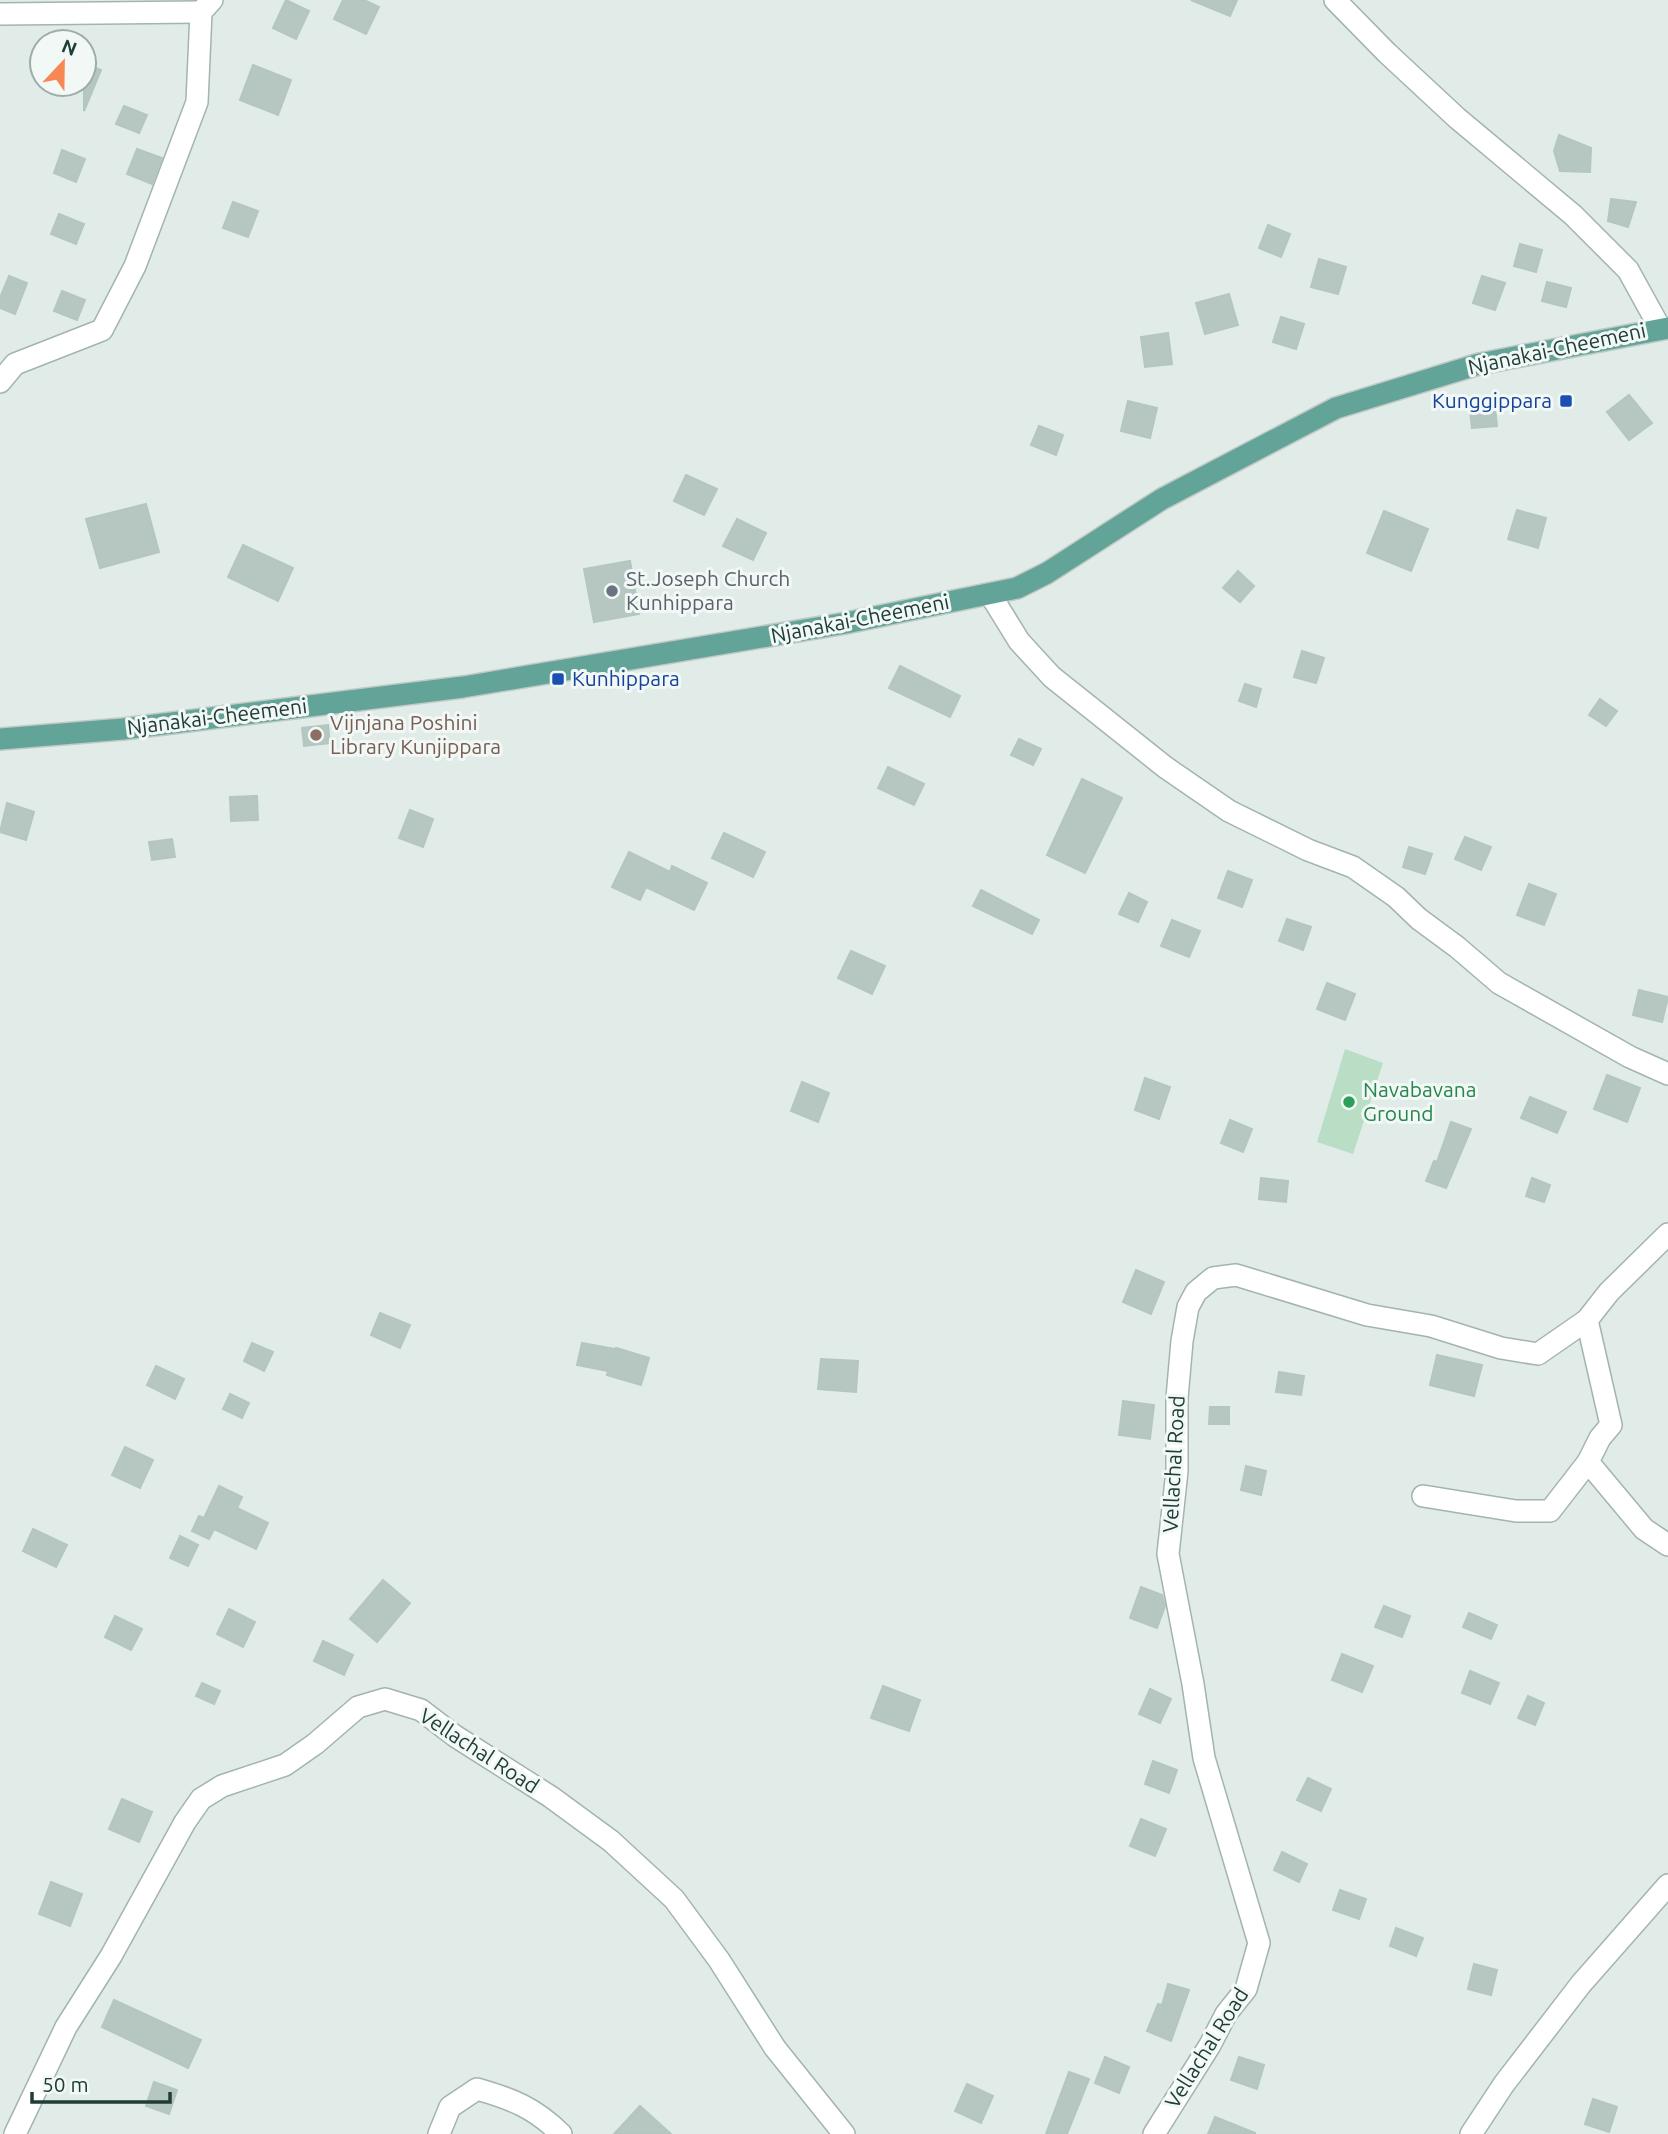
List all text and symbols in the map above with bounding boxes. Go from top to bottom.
north arrow [28,28,98,98]
text: N [59,34,80,60]
street label: Njanakai-Cheemeni [1466,317,1648,379]
place label: Kunggippara [1432,388,1552,412]
marker: Kunggippara [1558,393,1574,409]
place label: St.Joseph Church Kunhippara [626,566,790,614]
marker: St.Joseph Church Kunhippara [604,583,620,599]
street label: Njanakai-Cheemeni [769,589,951,647]
place label: Kunhippara [572,666,680,690]
marker: Kunhippara [550,671,566,687]
street label: Njanakai-Cheemeni [126,693,308,739]
place label: Vijnjana Poshini Library Kunjippara [330,710,501,758]
marker: Vijnjana Poshini Library Kunjippara [308,727,324,743]
place label: Navabavana Ground [1363,1077,1477,1125]
marker: Navabavana Ground [1341,1094,1357,1110]
street label: Vellachal Road [1157,1395,1189,1533]
street label: Vellachal Road [415,1703,544,1798]
street label: Vellachal Road [1160,1983,1253,2112]
scale bar [32,2060,170,2104]
text: 50 m [42,2072,89,2096]

